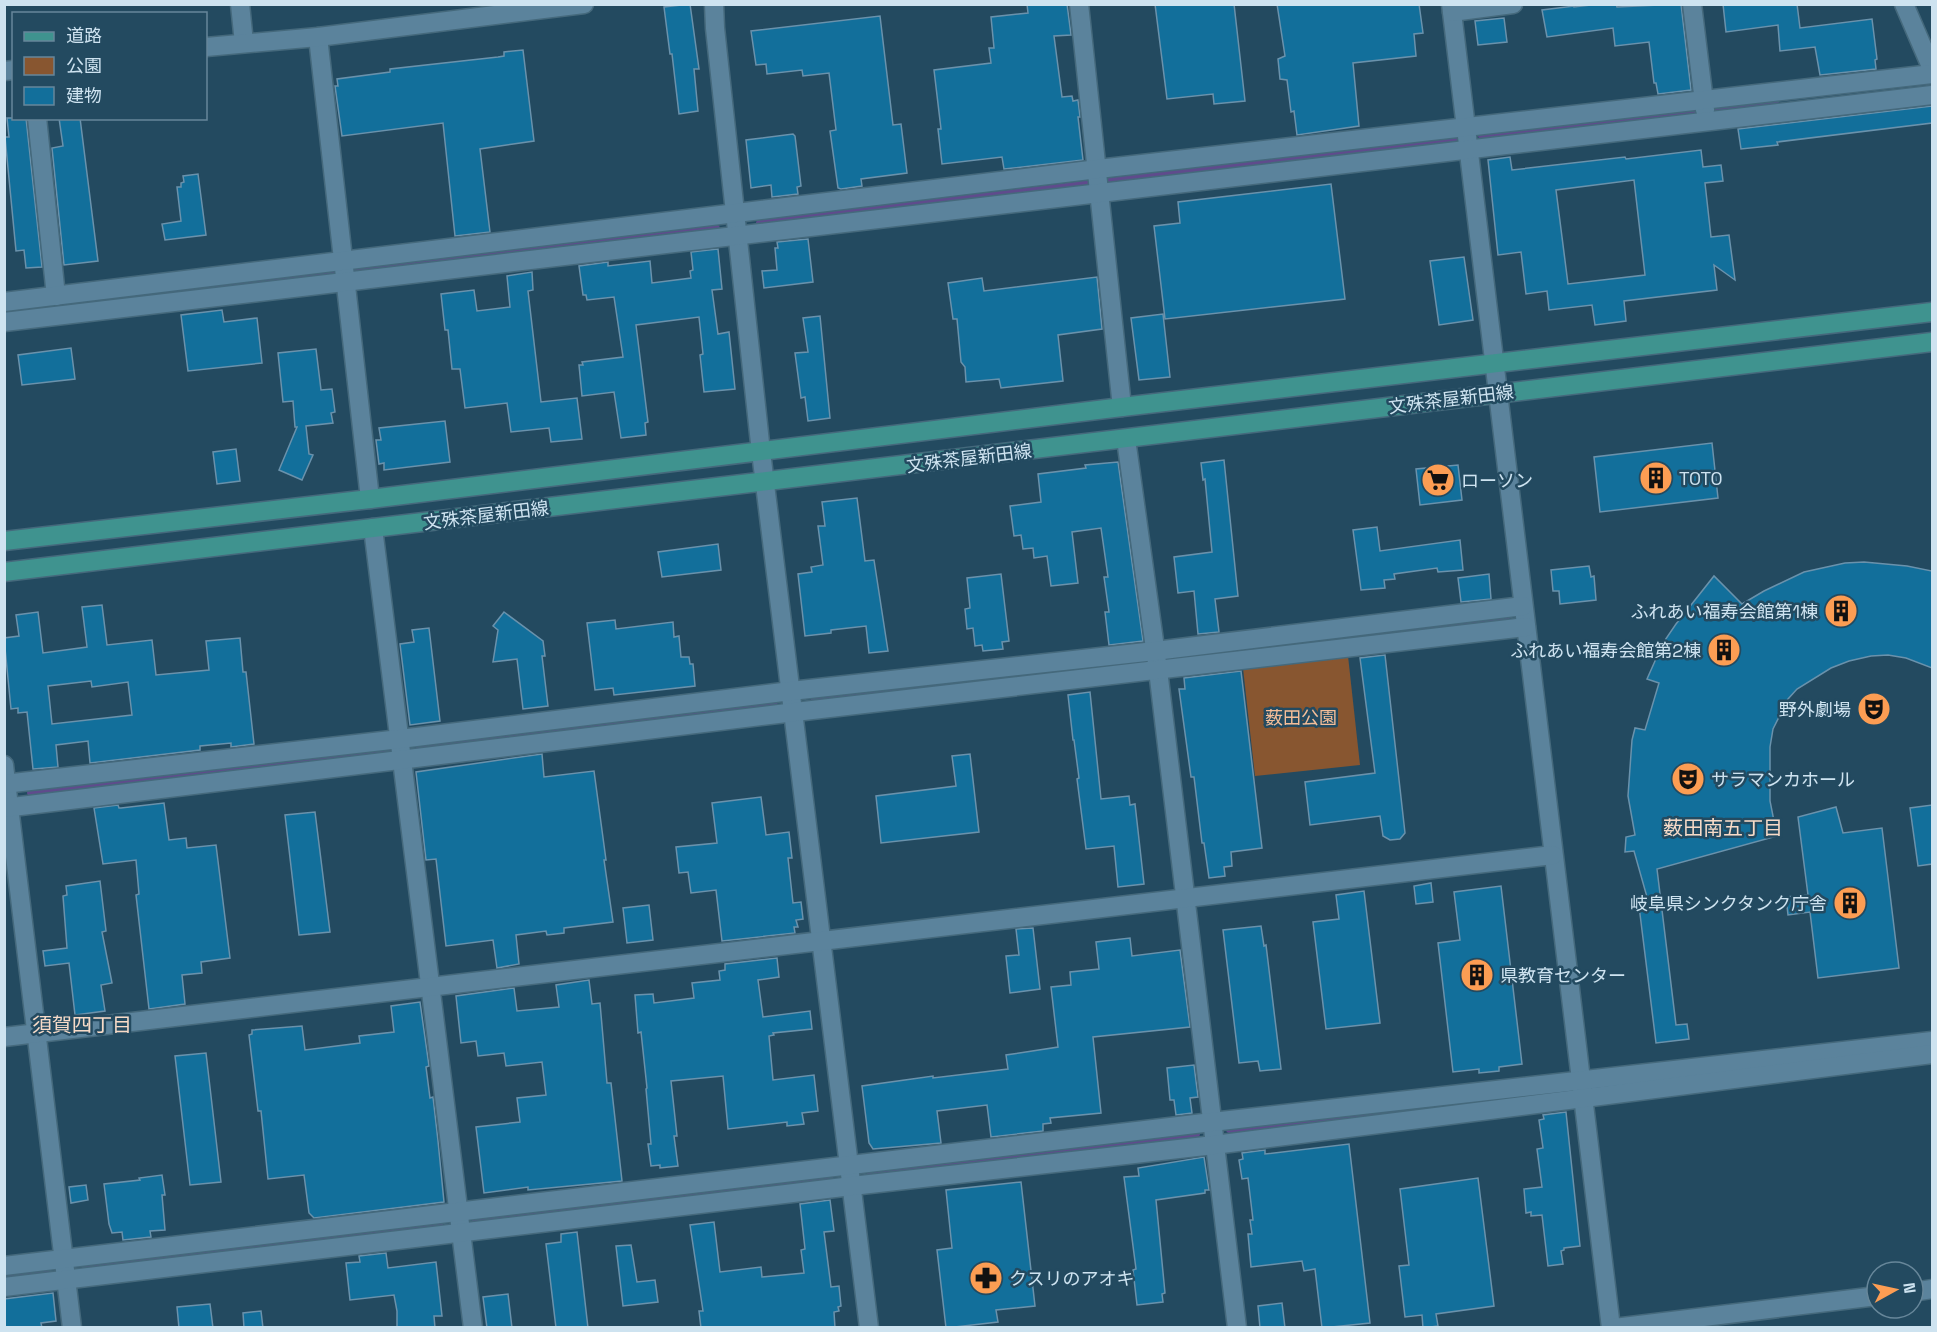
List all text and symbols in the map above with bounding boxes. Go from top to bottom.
legend [12,12,207,120]
text: 道路 [66,24,102,47]
text: 公園 [66,54,102,77]
text: 建物 [66,84,102,107]
street label: 文殊茶屋新田線 [1387,380,1515,418]
street label: 文殊茶屋新田線 [905,439,1033,477]
building icon: TOTO [1638,460,1674,496]
supermarket icon: ローソン [1420,462,1456,498]
place label: TOTO [1679,467,1723,490]
place label: ローソン [1461,469,1533,492]
street label: 文殊茶屋新田線 [422,496,550,534]
building icon: ふれあい福寿会館第1棟 [1823,593,1859,629]
place label: ふれあい福寿会館第1棟 [1630,600,1818,623]
building icon: ふれあい福寿会館第2棟 [1706,632,1742,668]
place label: ふれあい福寿会館第2棟 [1510,639,1701,662]
theatre icon: 野外劇場 [1856,691,1892,727]
place label: 野外劇場 [1779,698,1851,721]
park label: 薮田公園 [1265,706,1337,729]
theatre icon: サラマンカホール [1670,761,1706,797]
place label: サラマンカホール [1711,768,1855,791]
district label: 薮田南五丁目 [1663,815,1783,841]
building icon: 岐阜県シンクタンク庁舎 [1832,885,1868,921]
place label: 岐阜県シンクタンク庁舎 [1630,892,1827,915]
building icon: 県教育センター [1459,957,1495,993]
place label: 県教育センター [1500,964,1626,987]
district label: 須賀四丁目 [32,1012,132,1038]
pharmacy icon: クスリのアオキ [968,1260,1004,1296]
north arrow [1865,1260,1925,1320]
place label: クスリのアオキ [1009,1267,1134,1290]
text: N [1898,1281,1921,1295]

